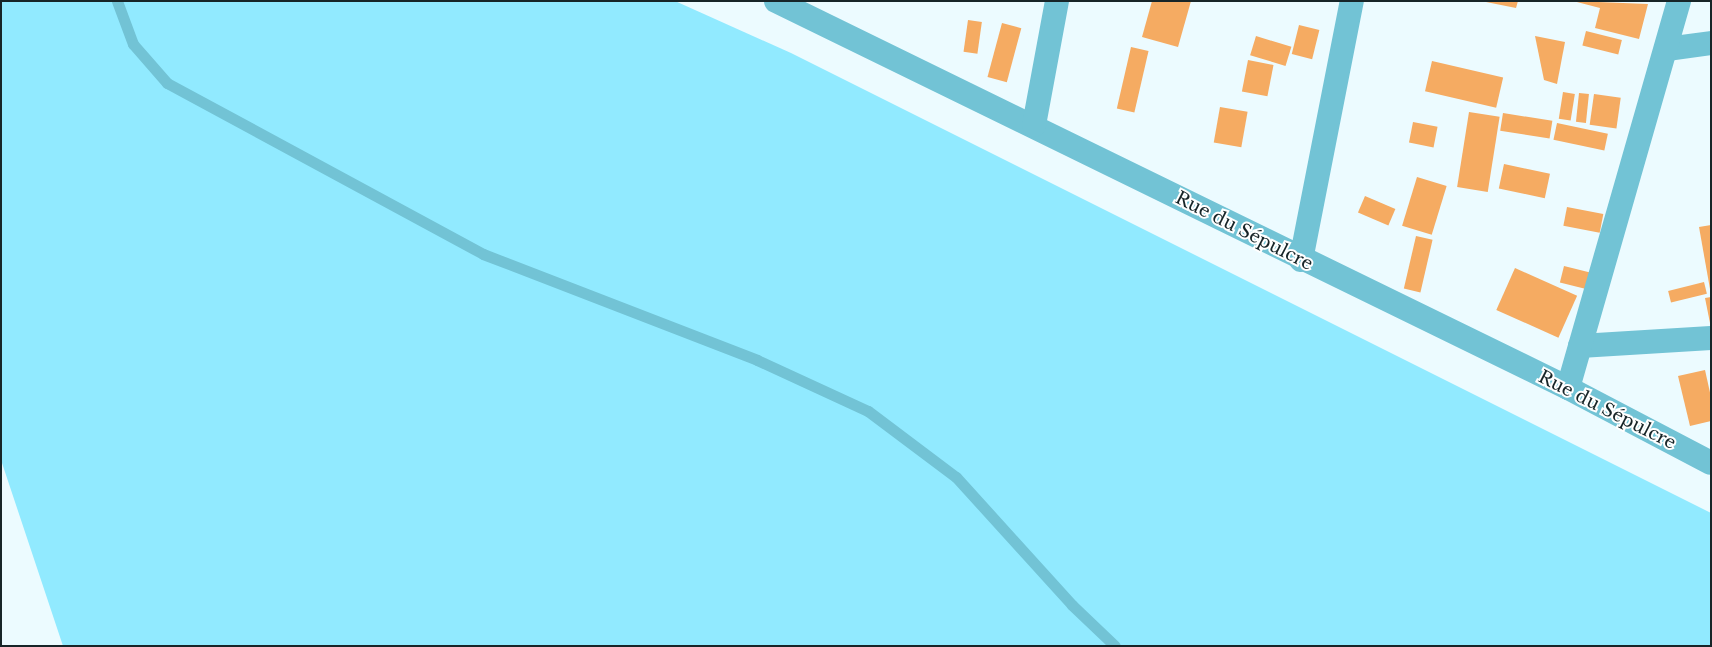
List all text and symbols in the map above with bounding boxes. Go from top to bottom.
street label: Rue du Sépulcre [1172,187,1316,275]
street label: Rue du Sépulcre [1535,366,1679,454]

